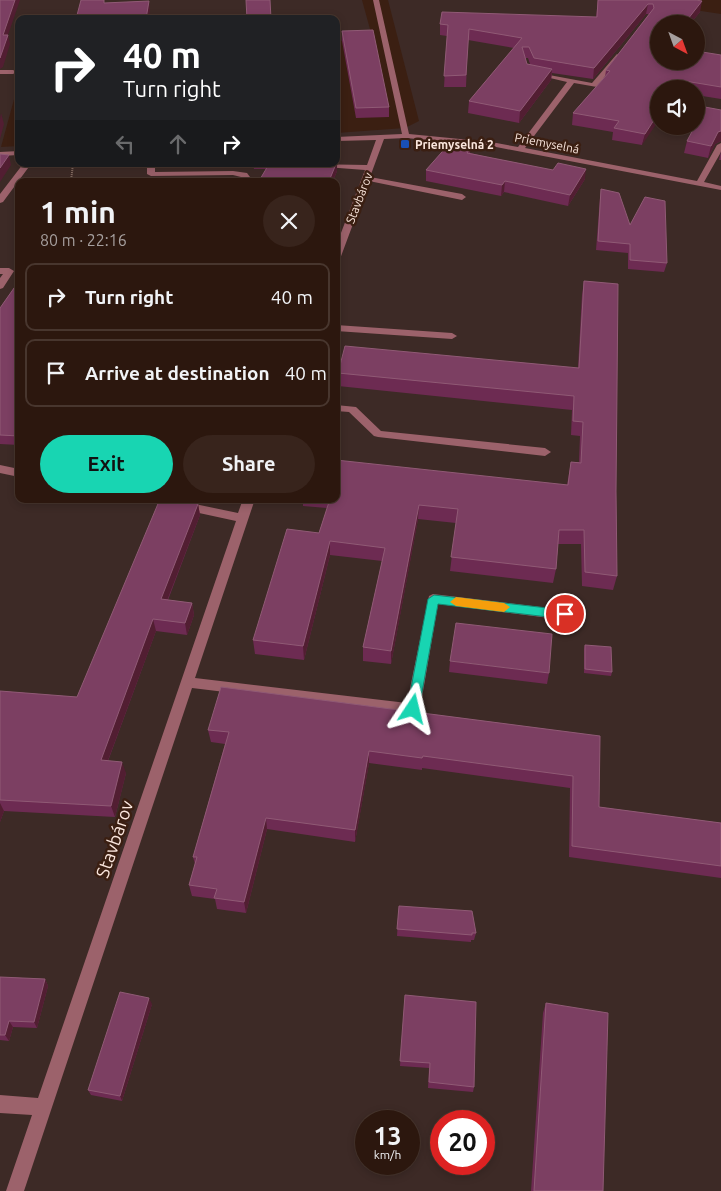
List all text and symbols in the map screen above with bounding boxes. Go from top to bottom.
north arrow [650,15,705,70]
map controls [650,15,705,135]
icon: right [40,35,105,100]
text: 40 m [123,35,201,75]
text: Turn right [123,76,221,101]
button: sound [650,80,705,135]
icon: left [111,130,139,158]
icon: ahead [164,130,192,158]
icon: right [217,130,245,158]
street label: Priemyselná [514,130,580,156]
marker: Priemyselná 2 [399,138,411,150]
place label: Priemyselná 2 [415,138,494,151]
street label: Stavbárov [343,171,375,225]
text: 1 min [40,195,116,229]
button: close [263,195,315,247]
text: 80 m · 22:16 [40,231,127,249]
icon: right [42,283,70,311]
text: Turn right [85,286,173,308]
text: 40 m [271,286,313,308]
icon: arrive [42,359,70,387]
text: Arrive at destination [85,362,270,384]
text: 40 m [285,362,327,384]
button: Exit [40,435,173,493]
button: Share [183,435,315,493]
pin [544,593,586,635]
icon: arrive [551,600,579,628]
position arrow [386,682,438,734]
street label: Stavbárov [91,798,137,880]
speed limit sign: 20 [430,1110,495,1175]
text: 13 [373,1122,402,1150]
text: km/h [374,1148,401,1161]

